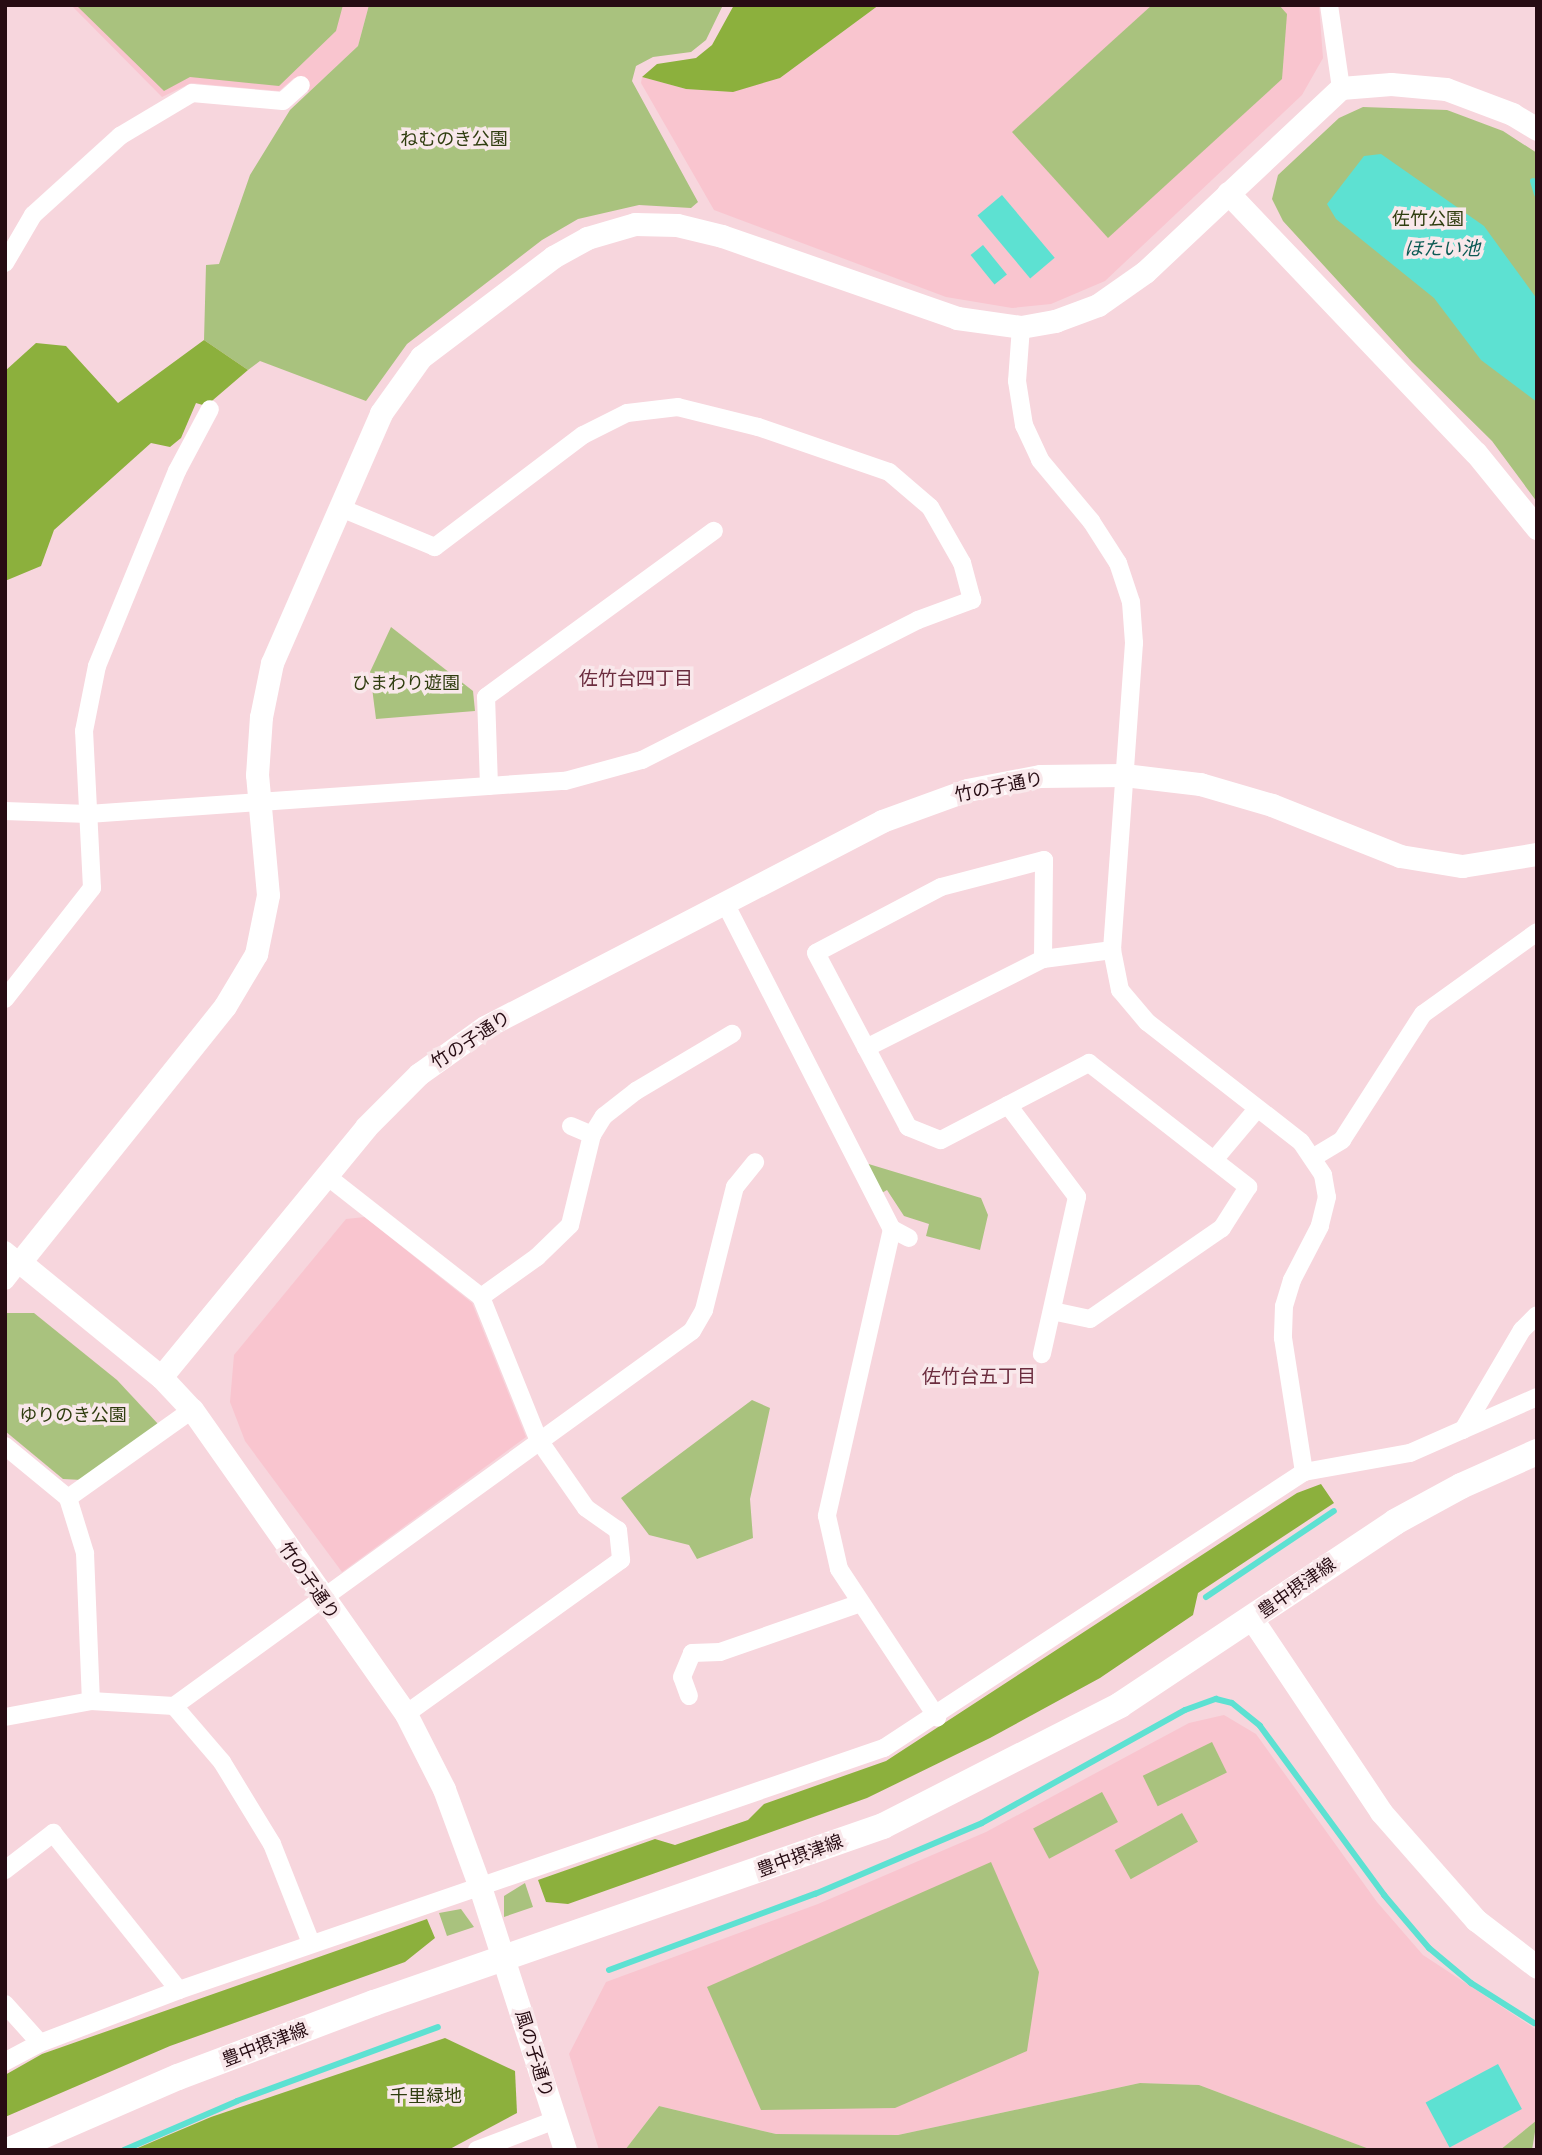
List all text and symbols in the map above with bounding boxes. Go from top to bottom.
park label: ねむのき公園 [400,128,508,150]
park label: 佐竹公園 [1392,208,1464,230]
water label: ほたい池 [1404,238,1480,260]
district label: 佐竹台四丁目 [579,668,693,690]
park label: ひまわり遊園 [352,672,460,694]
street label: 竹の子通り [953,768,1045,806]
street label: 竹の子通り [427,1006,515,1074]
district label: 佐竹台五丁目 [922,1366,1036,1388]
park label: ゆりのき公園 [19,1404,127,1426]
street label: 竹の子通り [274,1538,344,1624]
street label: 豊中摂津線 [1254,1553,1340,1623]
street label: 豊中摂津線 [754,1830,846,1882]
street label: 風の子通り [511,2008,557,2100]
street label: 豊中摂津線 [219,2019,311,2071]
park label: 千里緑地 [390,2085,462,2107]

